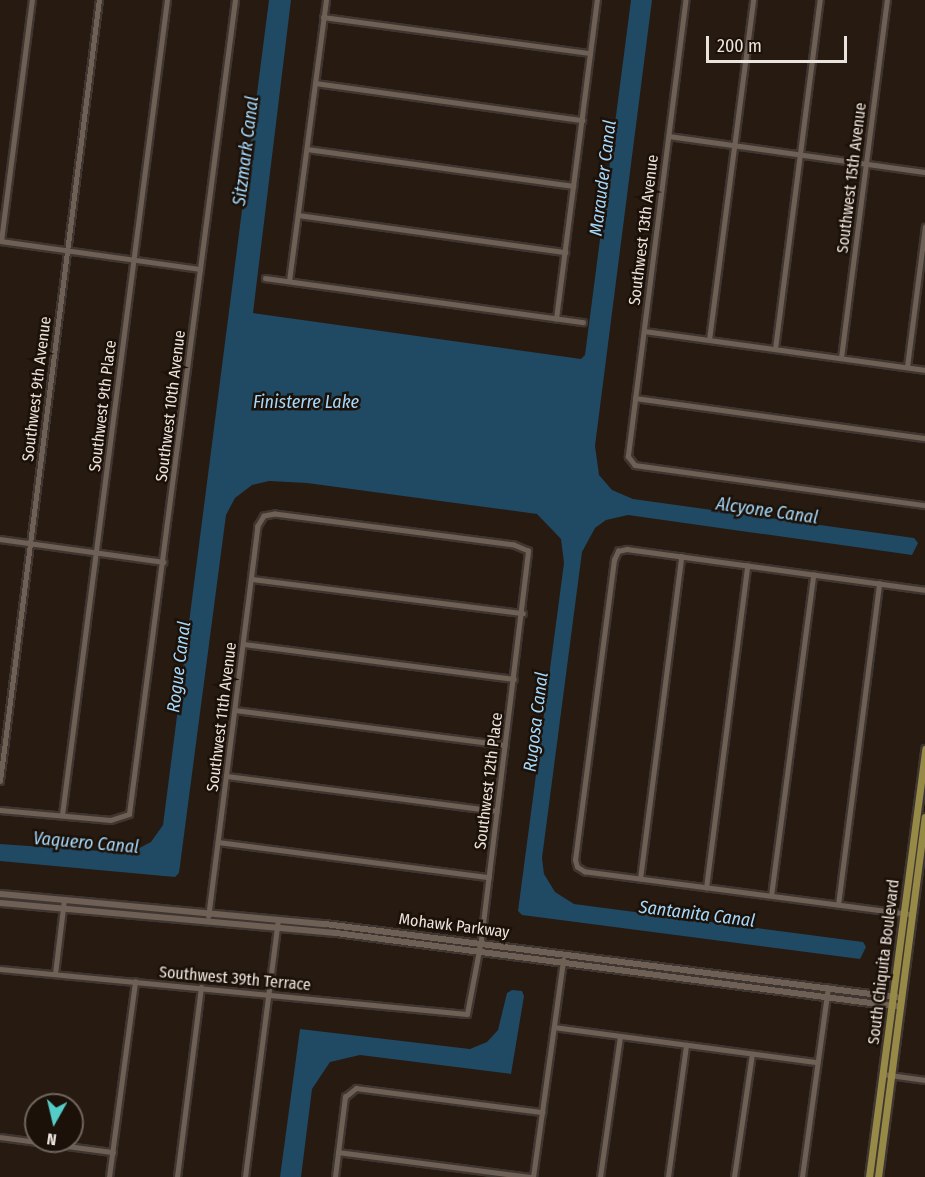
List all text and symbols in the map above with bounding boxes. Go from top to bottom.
scale bar [709,24,850,62]
text: 200 m [717,35,762,57]
water label: Sitzmark Canal [229,95,263,207]
street label: Southwest 15th Avenue [833,102,871,254]
water label: Marauder Canal [585,119,621,237]
street label: Southwest 13th Avenue [625,154,663,306]
street label: Southwest 9th Avenue [19,315,55,463]
street label: Southwest 10th Avenue [152,329,190,483]
street label: Southwest 9th Place [85,339,121,473]
water label: Finisterre Lake [253,391,359,413]
water label: Alcyone Canal [715,493,819,529]
water label: Rogue Canal [163,620,195,714]
street label: Southwest 11th Avenue [203,641,241,793]
water label: Rugosa Canal [519,671,553,773]
street label: Southwest 12th Place [471,711,507,851]
water label: Vaquero Canal [32,828,140,858]
street label: South Chiquita Boulevard [864,878,904,1046]
water label: Santanita Canal [638,896,756,932]
street label: Mohawk Parkway [398,910,510,942]
street label: Southwest 39th Terrace [158,963,312,995]
north arrow [24,1093,84,1153]
text: N [46,1129,58,1149]

